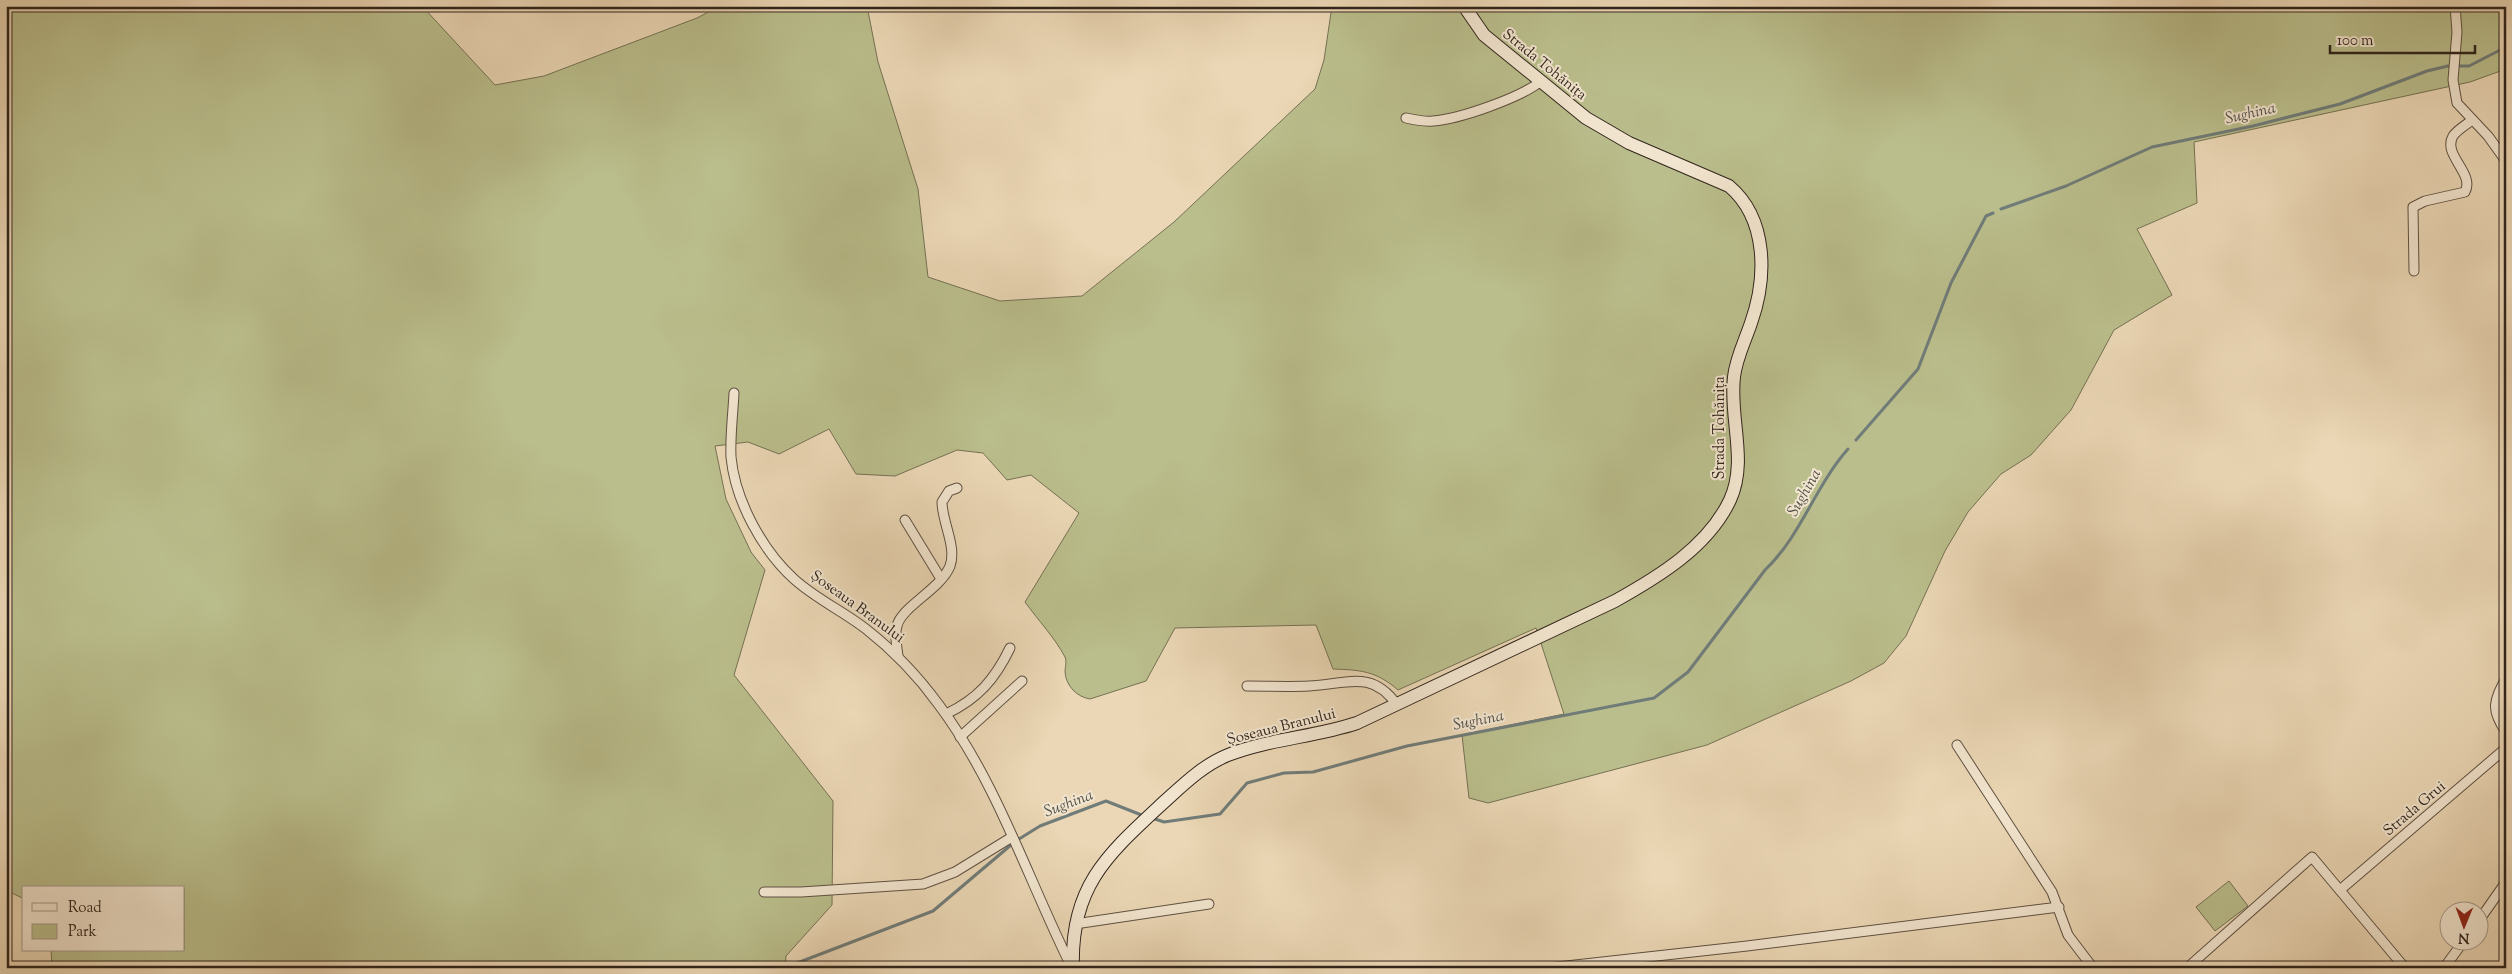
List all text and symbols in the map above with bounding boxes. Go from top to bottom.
scale bar [2330,22,2474,54]
street label: Strada Tohănița [1497,25,1591,106]
text: 100 m [2337,31,2374,52]
water label: Sughina [2223,97,2278,131]
street label: Strada Tohănița [1710,376,1731,480]
water label: Sughina [1782,465,1828,521]
street label: Șoseaua Branului [806,566,909,649]
street label: Șoseaua Branului [1225,704,1338,751]
water label: Sughina [1451,705,1506,738]
street label: Strada Grui [2379,777,2451,842]
water label: Sughina [1041,784,1097,824]
legend [22,886,185,952]
text: Road [68,898,102,919]
north arrow [2440,902,2490,952]
text: Park [68,922,97,943]
text: N [2458,927,2470,947]

